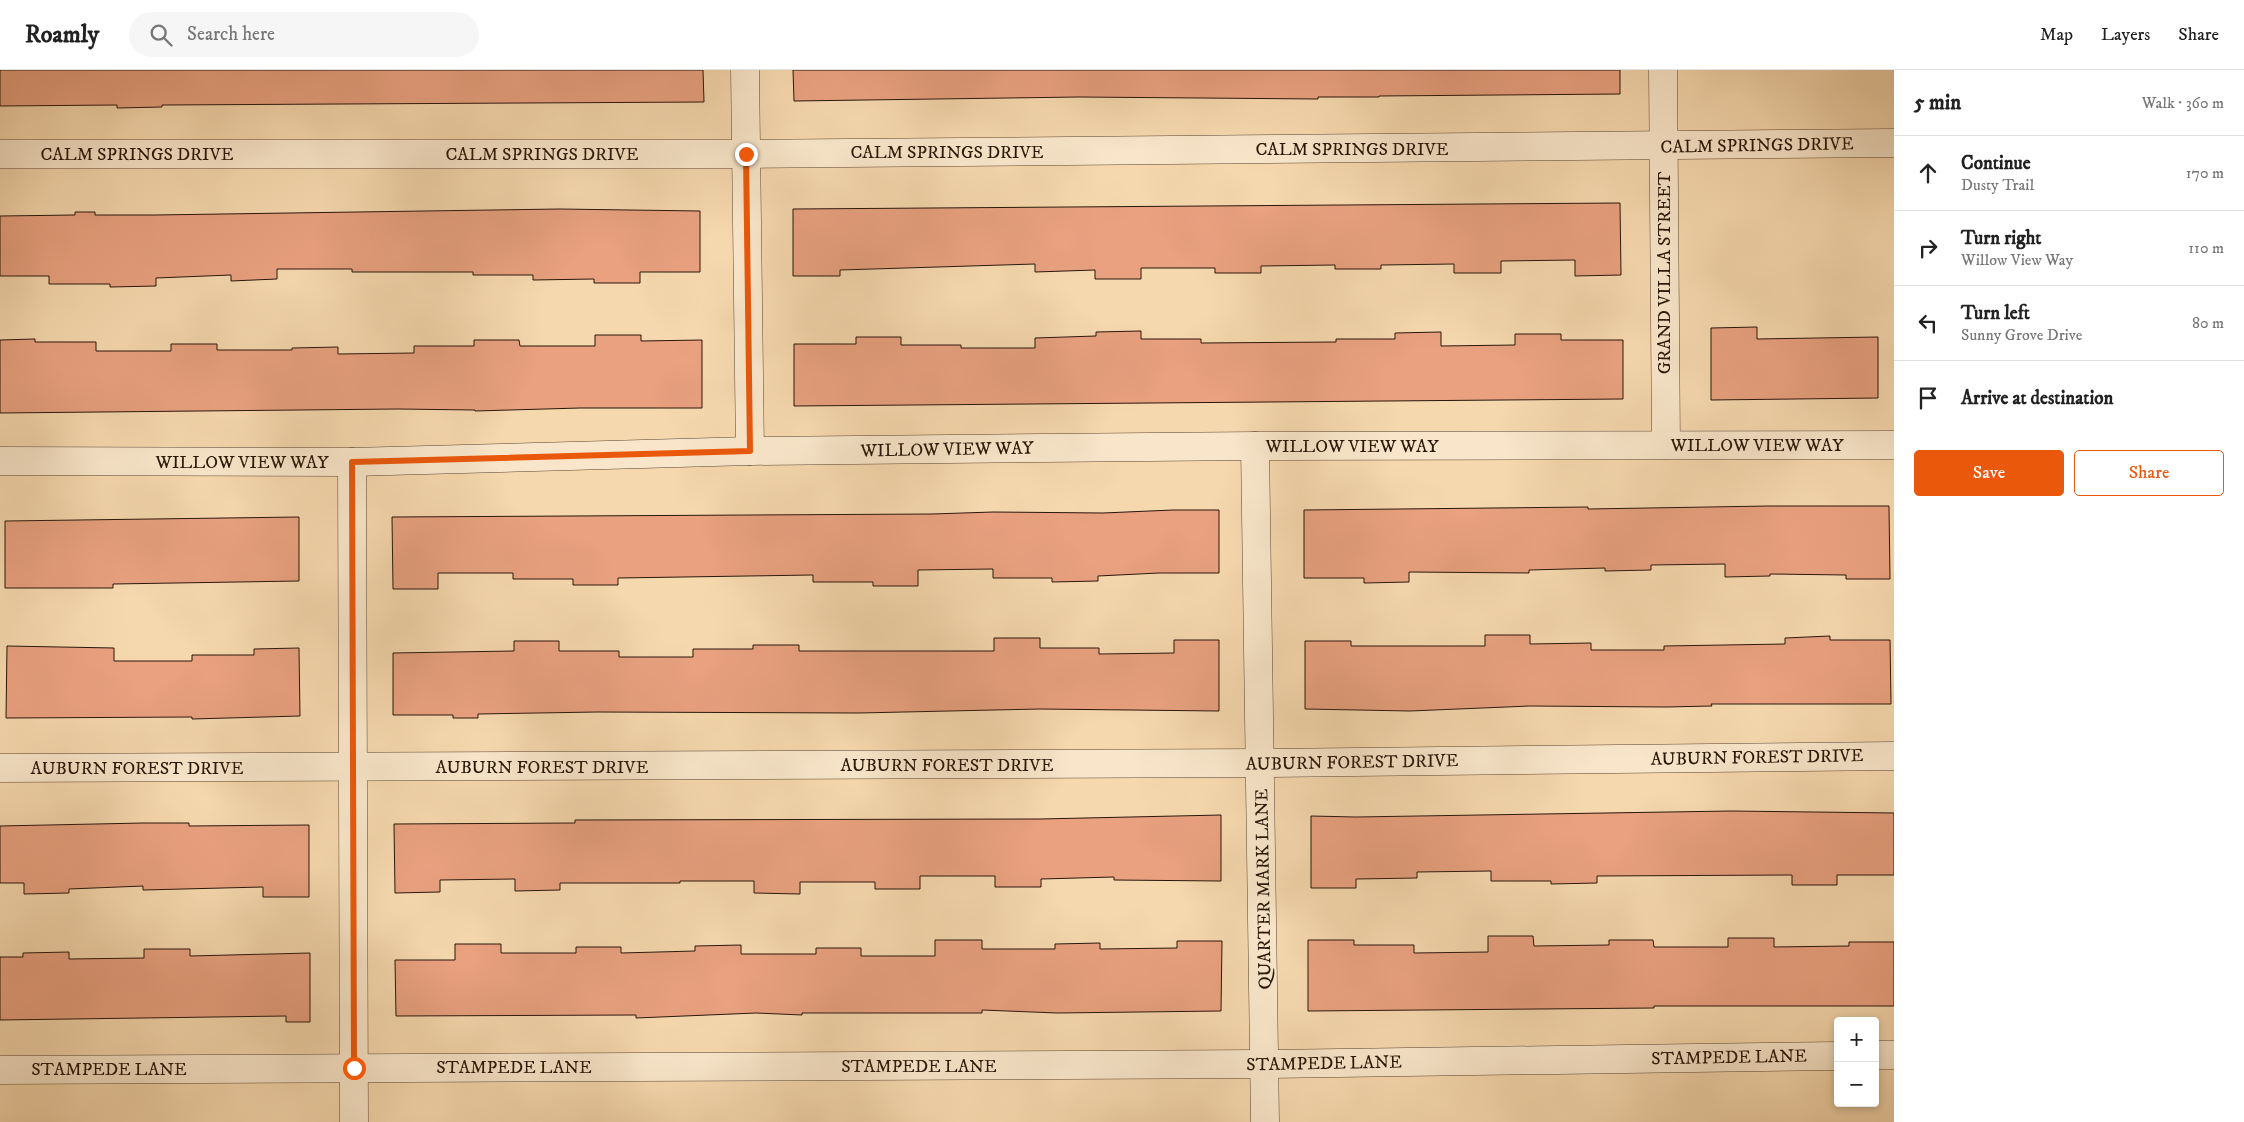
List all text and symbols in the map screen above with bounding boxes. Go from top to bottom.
search box [129,12,479,57]
text: Roamly [25,20,99,50]
icon: search [147,21,175,49]
text: Search here [187,23,275,46]
text: Map [2040,24,2073,46]
text: Layers [2101,24,2150,46]
text: Share [2178,24,2219,46]
text: 5 min [1914,90,1961,116]
text: Walk · 360 m [2142,93,2224,113]
street label: CALM SPRINGS DRIVE [1660,133,1854,159]
street label: CALM SPRINGS DRIVE [1255,139,1449,161]
street label: CALM SPRINGS DRIVE [850,142,1044,164]
route end [735,143,758,166]
street label: CALM SPRINGS DRIVE [40,144,234,166]
street label: CALM SPRINGS DRIVE [445,144,639,166]
text: Continue [1961,152,2031,175]
icon: ahead [1914,159,1942,187]
text: 170 m [2186,163,2224,183]
street label: GRAND VILLA STREET [1654,171,1676,374]
text: Dusty Trail [1961,175,2034,195]
text: Turn right [1961,227,2041,250]
icon: right [1914,234,1942,262]
text: 110 m [2188,238,2224,258]
text: Willow View Way [1961,250,2073,270]
text: Turn left [1961,302,2030,325]
icon: left [1914,309,1942,337]
text: 80 m [2192,313,2224,333]
text: Sunny Grove Drive [1961,325,2082,345]
icon: arrive [1914,384,1942,412]
text: Arrive at destination [1961,387,2113,410]
street label: WILLOW VIEW WAY [1669,435,1844,457]
street label: WILLOW VIEW WAY [1264,436,1439,458]
street label: WILLOW VIEW WAY [859,437,1034,463]
button: Save [1914,450,2064,496]
button: Share [2074,450,2224,496]
street label: WILLOW VIEW WAY [154,452,329,474]
street label: AUBURN FOREST DRIVE [1650,745,1864,771]
street label: AUBURN FOREST DRIVE [1245,750,1459,776]
street label: AUBURN FOREST DRIVE [841,755,1054,777]
street label: AUBURN FOREST DRIVE [436,757,649,779]
street label: AUBURN FOREST DRIVE [31,758,244,780]
street label: QUARTER MARK LANE [1251,788,1277,990]
map controls [1834,1017,1879,1107]
button: + [1834,1017,1879,1062]
street label: STAMPEDE LANE [1651,1046,1807,1070]
street label: STAMPEDE LANE [1246,1052,1402,1076]
street label: STAMPEDE LANE [841,1056,997,1078]
route start [343,1057,366,1080]
street label: STAMPEDE LANE [436,1057,592,1079]
street label: STAMPEDE LANE [31,1059,187,1081]
button: − [1834,1062,1879,1107]

